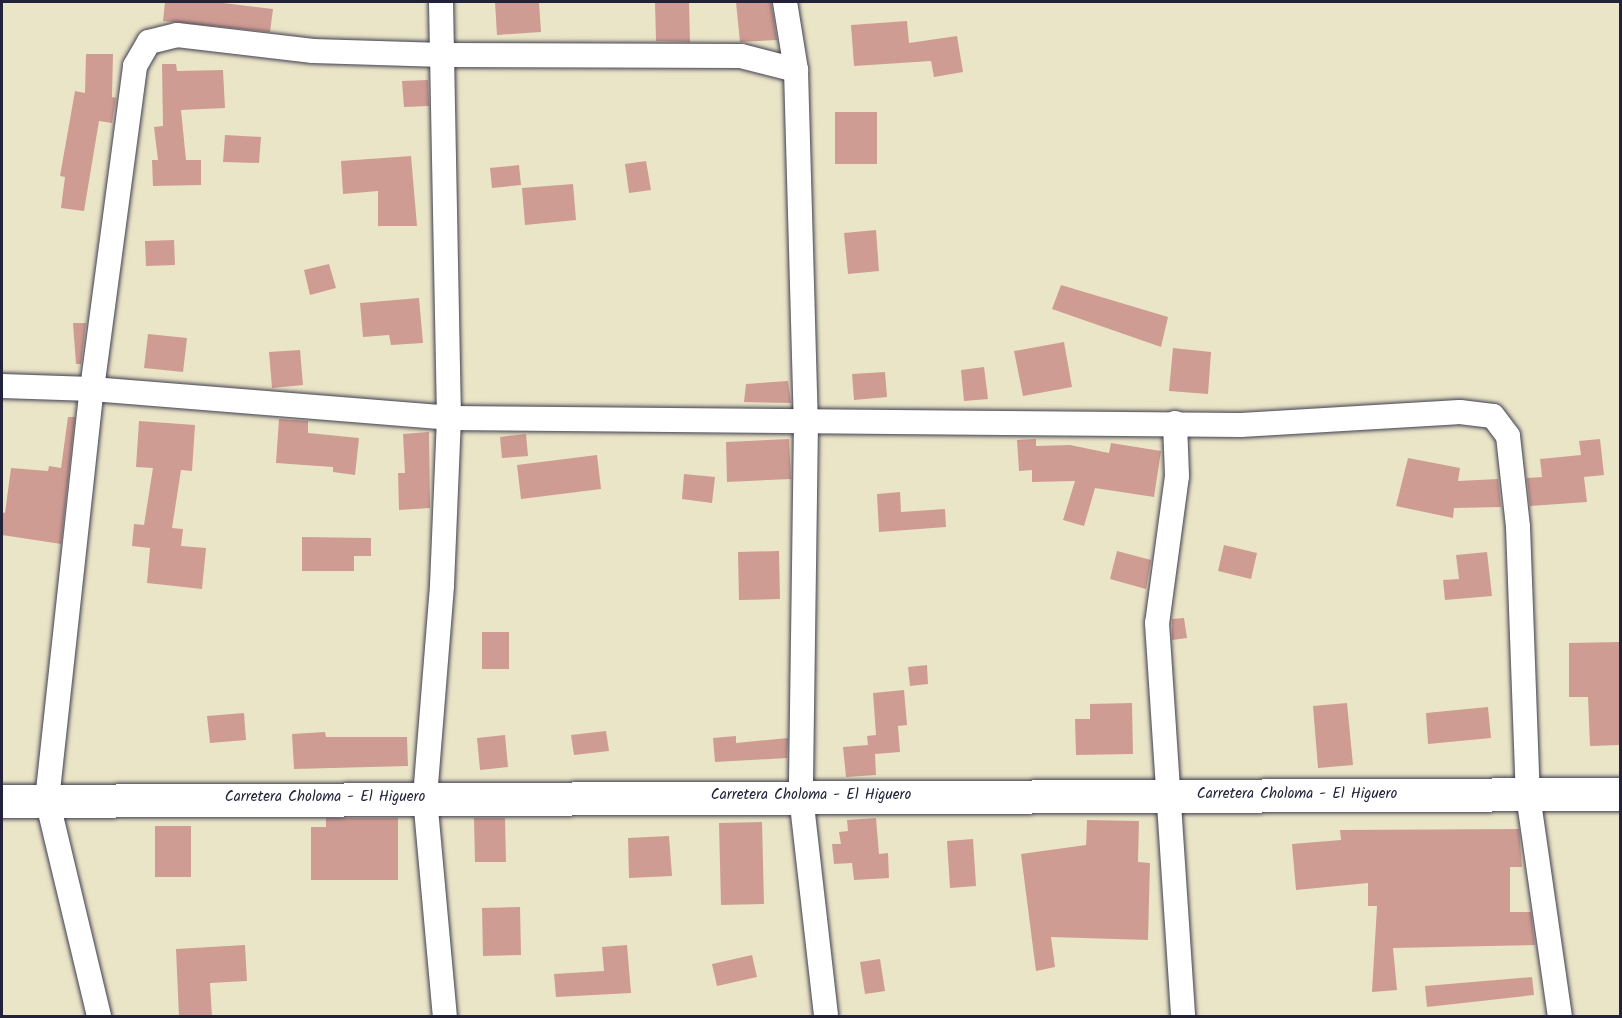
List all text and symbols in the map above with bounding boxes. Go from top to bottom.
street label: Carretera Choloma - El Higuero [1197,786,1397,804]
street label: Carretera Choloma - El Higuero [711,787,911,805]
street label: Carretera Choloma - El Higuero [225,789,425,807]

